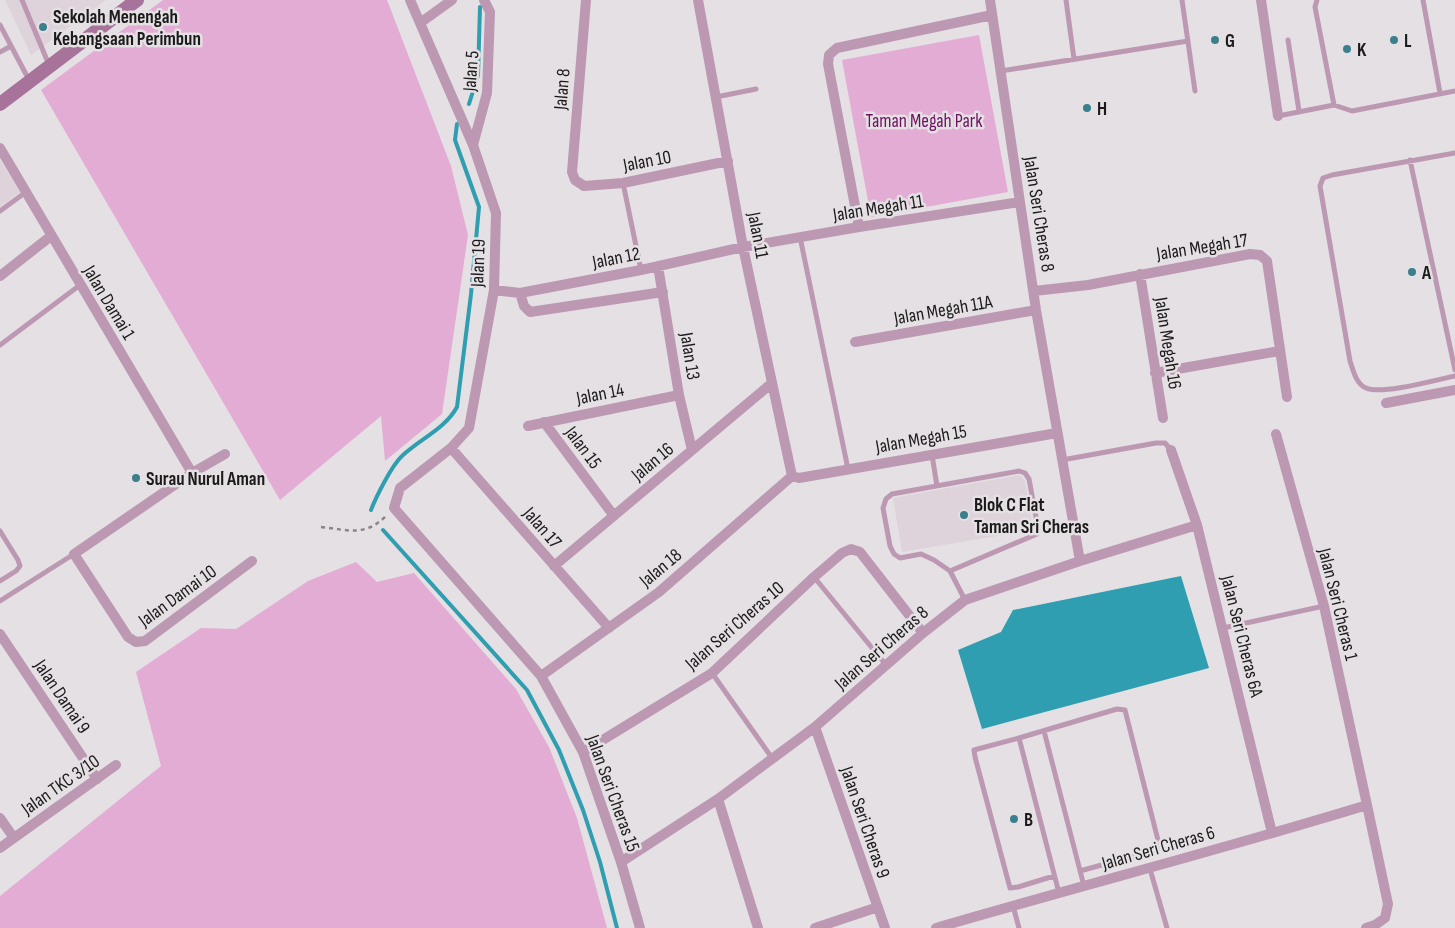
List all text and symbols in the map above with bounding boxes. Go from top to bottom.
place label: Sekolah Menengah Kebangsaan Perimbun [53,6,201,51]
marker: Sekolah Menengah Kebangsaan Perimbun [37,21,49,33]
place label: G [1225,30,1235,53]
place label: L [1404,30,1412,53]
marker: G [1209,34,1221,46]
marker: L [1388,34,1400,46]
place label: K [1357,39,1367,62]
marker: K [1341,43,1353,55]
street label: Jalan 5 [459,50,484,93]
street label: Jalan 8 [549,67,576,112]
place label: H [1097,98,1107,121]
marker: H [1081,102,1093,114]
park label: Taman Megah Park [866,110,983,133]
street label: Jalan 10 [620,146,673,178]
street label: Jalan Seri Cheras 8 [1018,154,1059,274]
street label: Jalan Megah 11 [830,190,925,227]
street label: Jalan 11 [742,209,773,261]
street label: Jalan Megah 17 [1154,229,1250,266]
street label: Jalan 19 [466,239,491,289]
street label: Jalan 12 [590,243,642,275]
street label: Jalan Damai 1 [77,261,140,344]
place label: A [1421,262,1432,285]
marker: A [1406,266,1418,278]
street label: Jalan Megah 11A [891,290,995,331]
street label: Jalan Megah 16 [1149,295,1186,391]
street label: Jalan 13 [674,330,705,382]
street label: Jalan 14 [574,379,626,411]
street label: Jalan Megah 15 [873,420,969,459]
street label: Jalan 15 [559,421,606,474]
street label: Jalan 16 [626,438,679,487]
place label: Surau Nurul Aman [146,468,265,491]
marker: Surau Nurul Aman [130,472,142,484]
place label: Blok C Flat Taman Sri Cheras [974,494,1089,539]
street label: Jalan 17 [517,502,566,554]
marker: Blok C Flat Taman Sri Cheras [958,509,970,521]
street label: Jalan 18 [634,544,687,593]
street label: Jalan Seri Cheras 1 [1312,545,1363,663]
street label: Jalan Damai 10 [134,560,221,633]
street label: Jalan Seri Cheras 6A [1215,572,1268,700]
street label: Jalan Seri Cheras 10 [680,577,789,676]
street label: Jalan Seri Cheras 8 [830,601,934,696]
street label: Jalan Damai 9 [28,655,95,738]
street label: Jalan Seri Cheras 15 [580,731,644,855]
street label: Jalan TKC 3/10 [17,750,104,821]
street label: Jalan Seri Cheras 9 [834,763,894,881]
place label: B [1024,809,1033,832]
marker: B [1008,813,1020,825]
street label: Jalan Seri Cheras 6 [1098,821,1218,876]

